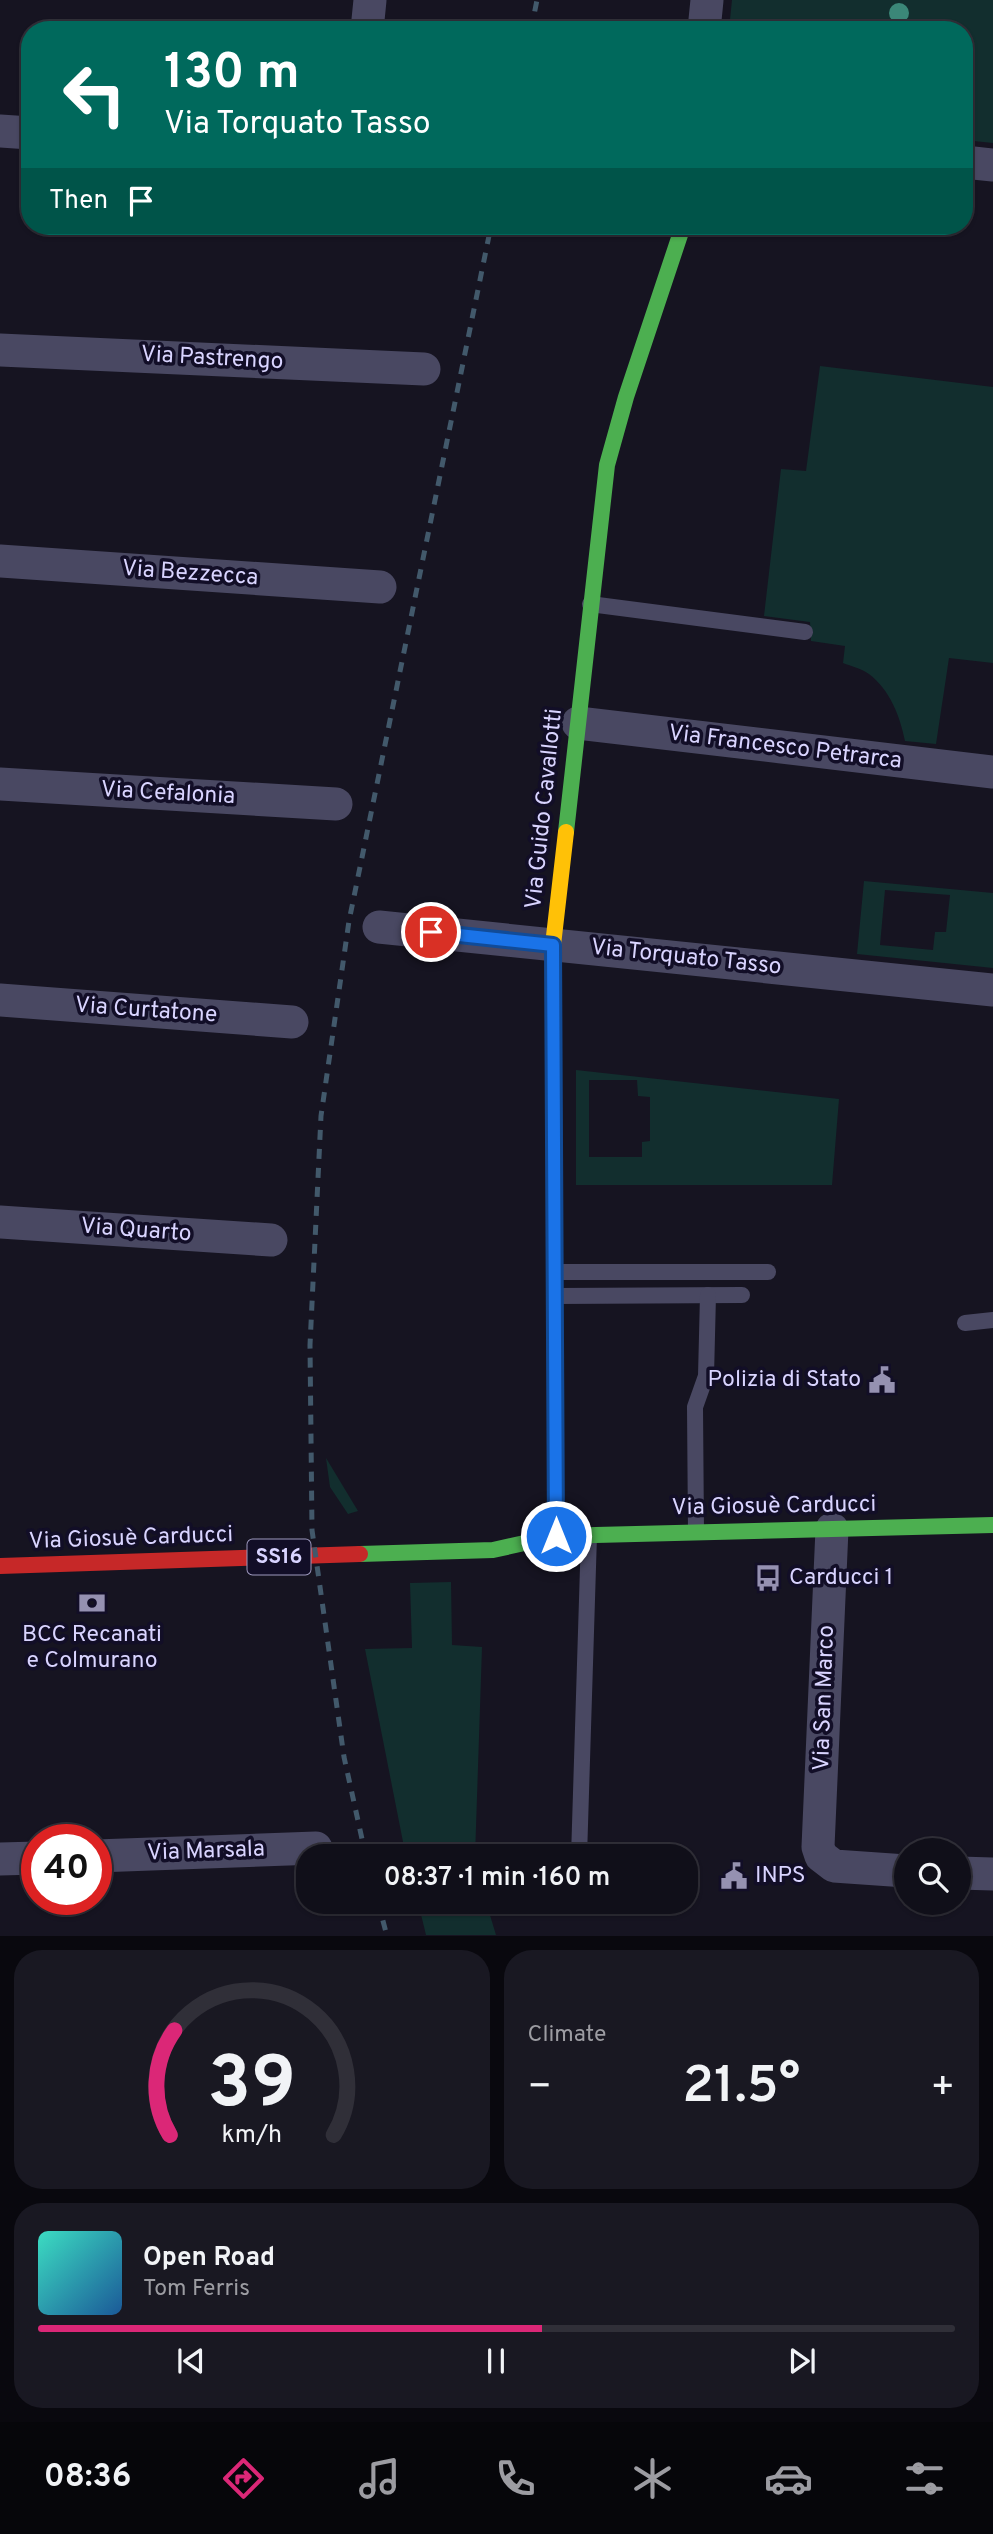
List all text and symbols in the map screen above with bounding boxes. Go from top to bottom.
text: 130 m [164,44,300,106]
icon: left [49,49,140,140]
text: Via Torquato Tasso [164,105,431,145]
icon: arrive [122,182,160,220]
text: Then [49,185,108,218]
street label: Via Pastrengo [140,341,284,377]
street label: Via Bezzecca [121,555,259,593]
street label: Via Guido Cavallotti [520,707,570,911]
street label: Via Francesco Petrarca [667,719,903,777]
street label: Via Cefalonia [100,776,236,812]
pin [401,902,461,962]
icon: arrive [412,913,450,951]
street label: Via Torquato Tasso [589,934,783,982]
street label: Via Curtatone [74,992,218,1030]
street label: Via Quarto [80,1213,192,1249]
public building icon: Polizia di Stato [867,1365,897,1395]
place label: Polizia di Stato [708,1366,861,1395]
street label: Via Giosuè Carducci [671,1491,877,1523]
position arrow [519,1499,593,1573]
street label: Via Giosuè Carducci [28,1521,234,1557]
road number: SS16 [247,1540,310,1574]
bus stop icon: Carducci 1 [753,1563,783,1593]
place label: Carducci 1 [789,1564,893,1593]
bank icon: BCC Recanati e Colmurano [77,1588,107,1618]
place label: BCC Recanati e Colmurano [22,1621,162,1676]
street label: Via San Marco [808,1625,842,1771]
speed limit sign: 40 [21,1824,112,1915]
street label: Via Marsala [147,1835,265,1869]
map controls [894,1838,971,1915]
button: search [894,1838,971,1915]
public building icon: INPS [719,1861,749,1891]
text: 08:37 · 1 min · 160 m [384,1862,610,1895]
place label: INPS [755,1862,805,1891]
text: Climate [528,2021,606,2050]
text: 39 [208,2042,296,2134]
text: 21.5° [682,2055,800,2121]
text: − [528,2064,552,2113]
text: + [930,2064,955,2113]
text: km/h [221,2120,282,2152]
text: Open Road [143,2242,275,2275]
text: Tom Ferris [143,2275,250,2304]
icon: previous [172,2342,210,2380]
icon: pause [477,2342,515,2380]
icon: next [783,2342,821,2380]
icon: directions [219,2454,268,2503]
icon: music [355,2454,404,2503]
icon: phone [491,2454,540,2503]
icon: climate [628,2454,677,2503]
icon: car [764,2454,813,2503]
icon: filters [900,2454,949,2503]
text: 08:36 [44,2458,131,2498]

